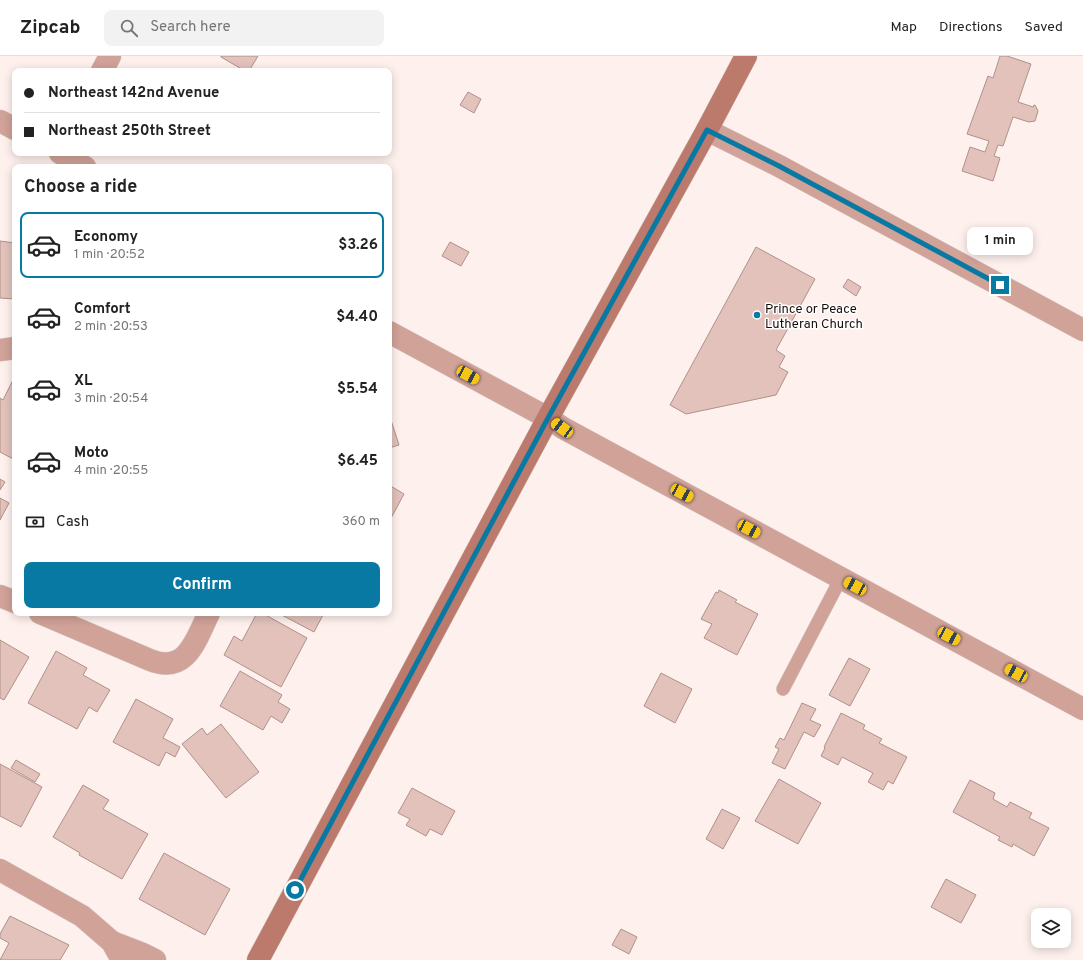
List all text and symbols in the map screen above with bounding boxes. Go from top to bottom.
search box [104,10,384,46]
text: Zipcab [20,16,80,40]
icon: search [118,17,140,39]
text: Search here [150,18,231,37]
text: Map [891,19,917,36]
text: Directions [939,19,1003,36]
text: Saved [1025,19,1063,36]
text: Northeast 142nd Avenue [48,84,219,103]
text: Northeast 250th Street [48,122,211,141]
text: Choose a ride [24,176,137,199]
icon: car [26,227,62,263]
callout: 1 min [967,227,1033,255]
text: Economy [74,228,138,247]
text: 1 min [984,233,1016,249]
text: $3.26 [338,236,378,255]
text: 1 min · 20:52 [74,247,145,263]
route end [991,276,1009,294]
icon: car [26,299,62,335]
text: Comfort [74,300,131,319]
place label: Prince or Peace Lutheran Church [765,302,863,333]
text: $4.40 [336,308,378,327]
marker: Prince or Peace Lutheran Church [752,310,762,320]
text: 2 min · 20:53 [74,319,148,335]
car [455,364,481,386]
icon: car [26,371,62,407]
text: XL [74,372,92,391]
text: $5.54 [337,380,378,399]
text: 3 min · 20:54 [74,391,148,407]
car [549,416,575,440]
icon: car [26,443,62,479]
text: Moto [74,444,109,463]
text: $6.45 [337,452,378,471]
text: 4 min · 20:55 [74,463,148,479]
car [669,482,695,504]
icon: cash [24,511,46,533]
text: Cash [56,513,89,532]
text: 360 m [342,514,380,530]
car [736,518,762,540]
button: Confirm [24,562,380,608]
car [842,575,868,597]
car [936,625,962,647]
car [1003,662,1029,684]
route start [286,881,304,899]
map controls [1031,908,1071,948]
button: layers [1031,908,1071,948]

